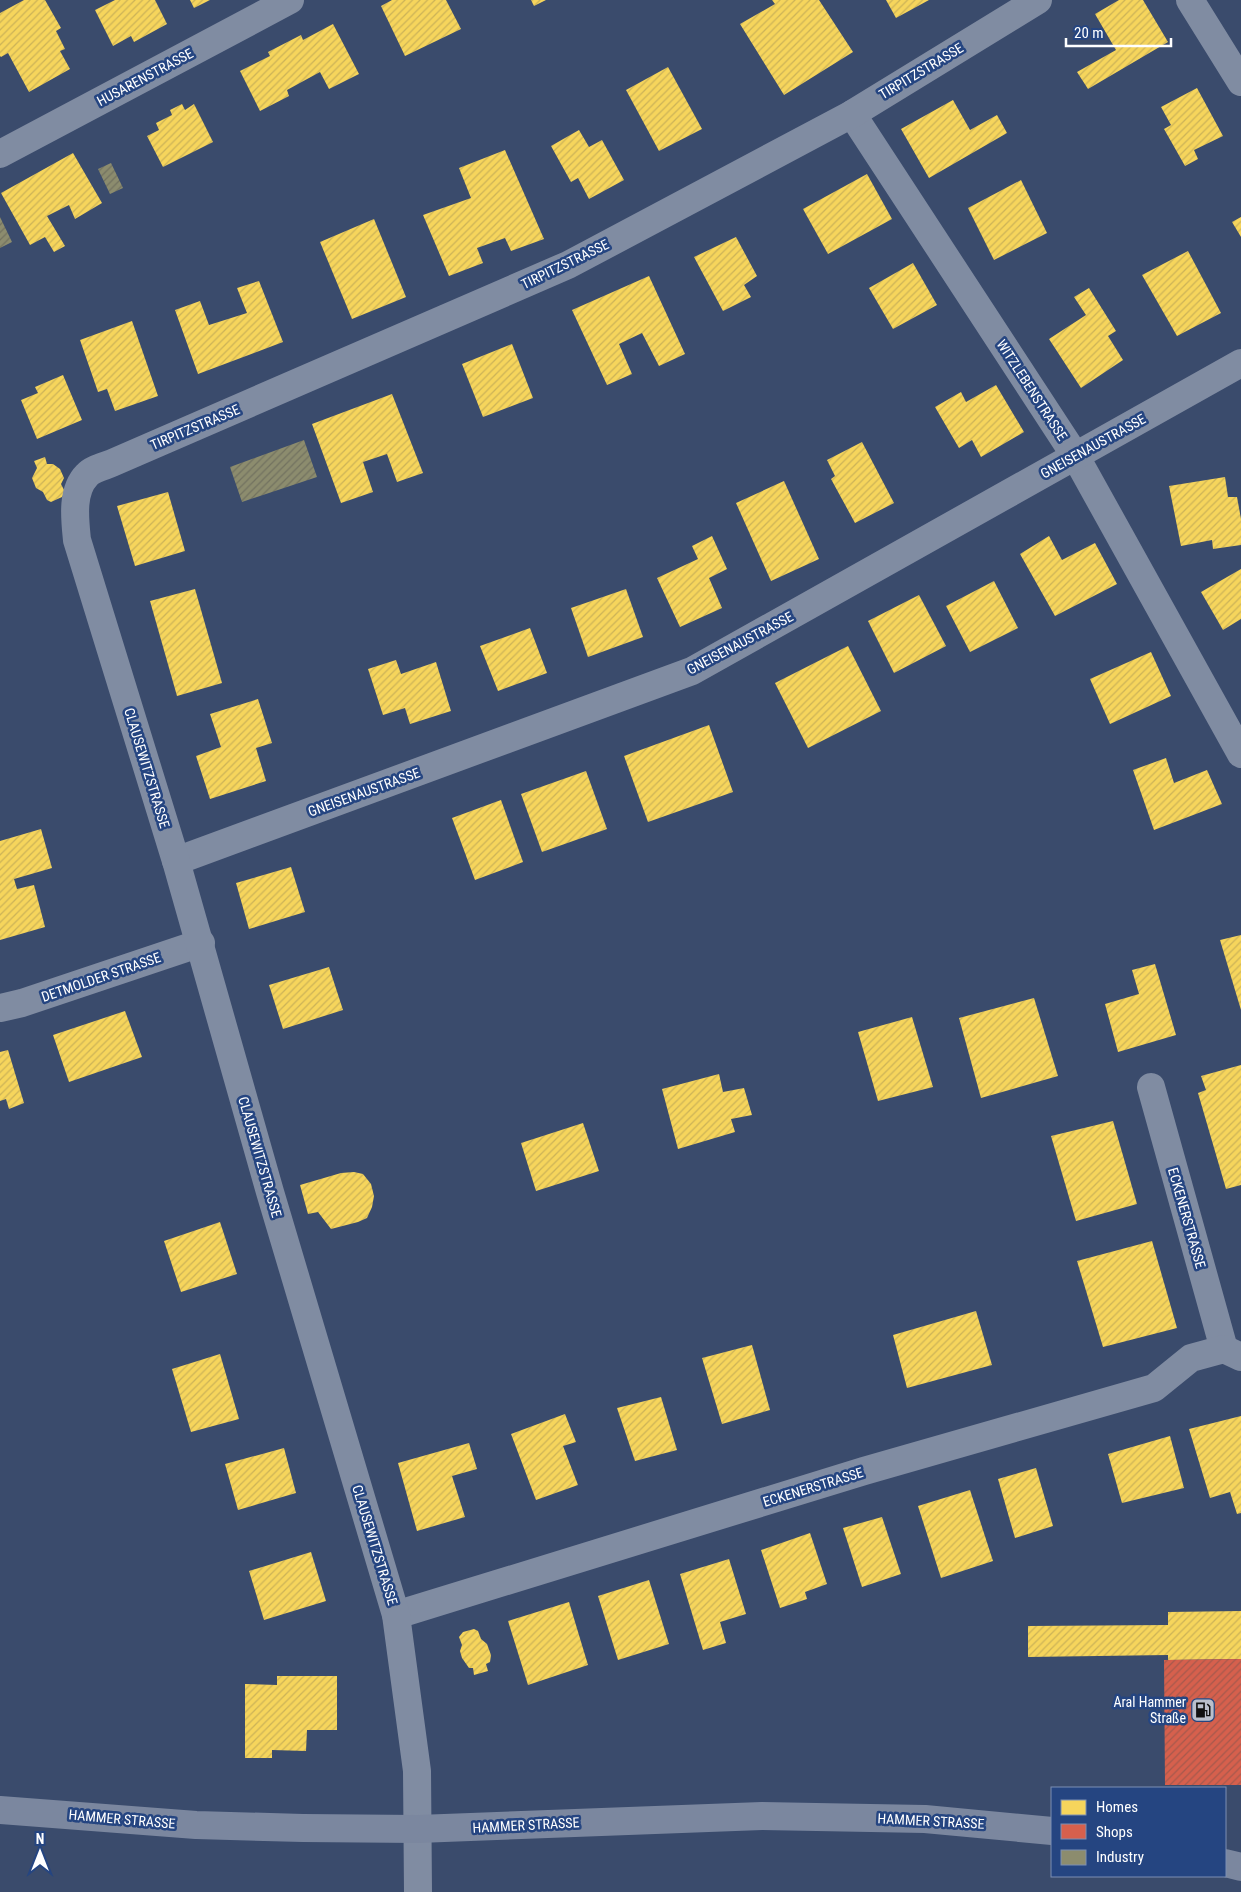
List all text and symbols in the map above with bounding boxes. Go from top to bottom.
scale bar [1066,15,1171,47]
text: 20 m [1074,24,1104,42]
street label: TIRPITZSTRASSE [876,40,966,102]
street label: HUSARENSTRASSE [94,45,196,109]
street label: TIRPITZSTRASSE [519,236,611,292]
street label: WITZLEBENSTRASSE [993,337,1071,443]
street label: TIRPITZSTRASSE [148,401,242,453]
street label: GNEISENAUSTRASSE [1038,410,1148,482]
street label: GNEISENAUSTRASSE [684,608,796,678]
street label: CLAUSEWITZSTRASSE [121,706,173,830]
street label: GNEISENAUSTRASSE [306,764,422,820]
street label: DETMOLDER STRASSE [39,949,163,1005]
street label: CLAUSEWITZSTRASSE [235,1095,285,1219]
street label: ECKENERSTRASSE [1165,1166,1209,1270]
street label: ECKENERSTRASSE [761,1464,865,1510]
street label: CLAUSEWITZSTRASSE [349,1483,401,1607]
place label: Aral Hammer Straße [1114,1694,1186,1726]
fuel station icon: Aral Hammer Straße [1190,1697,1216,1723]
legend [1051,1787,1226,1877]
text: Homes [1096,1798,1138,1816]
street label: HAMMER STRASSE [68,1806,176,1832]
street label: HAMMER STRASSE [877,1810,985,1832]
street label: HAMMER STRASSE [472,1814,580,1836]
text: Shops [1096,1823,1133,1841]
north arrow [15,1827,65,1877]
text: N [36,1831,44,1847]
text: Industry [1096,1848,1144,1866]

